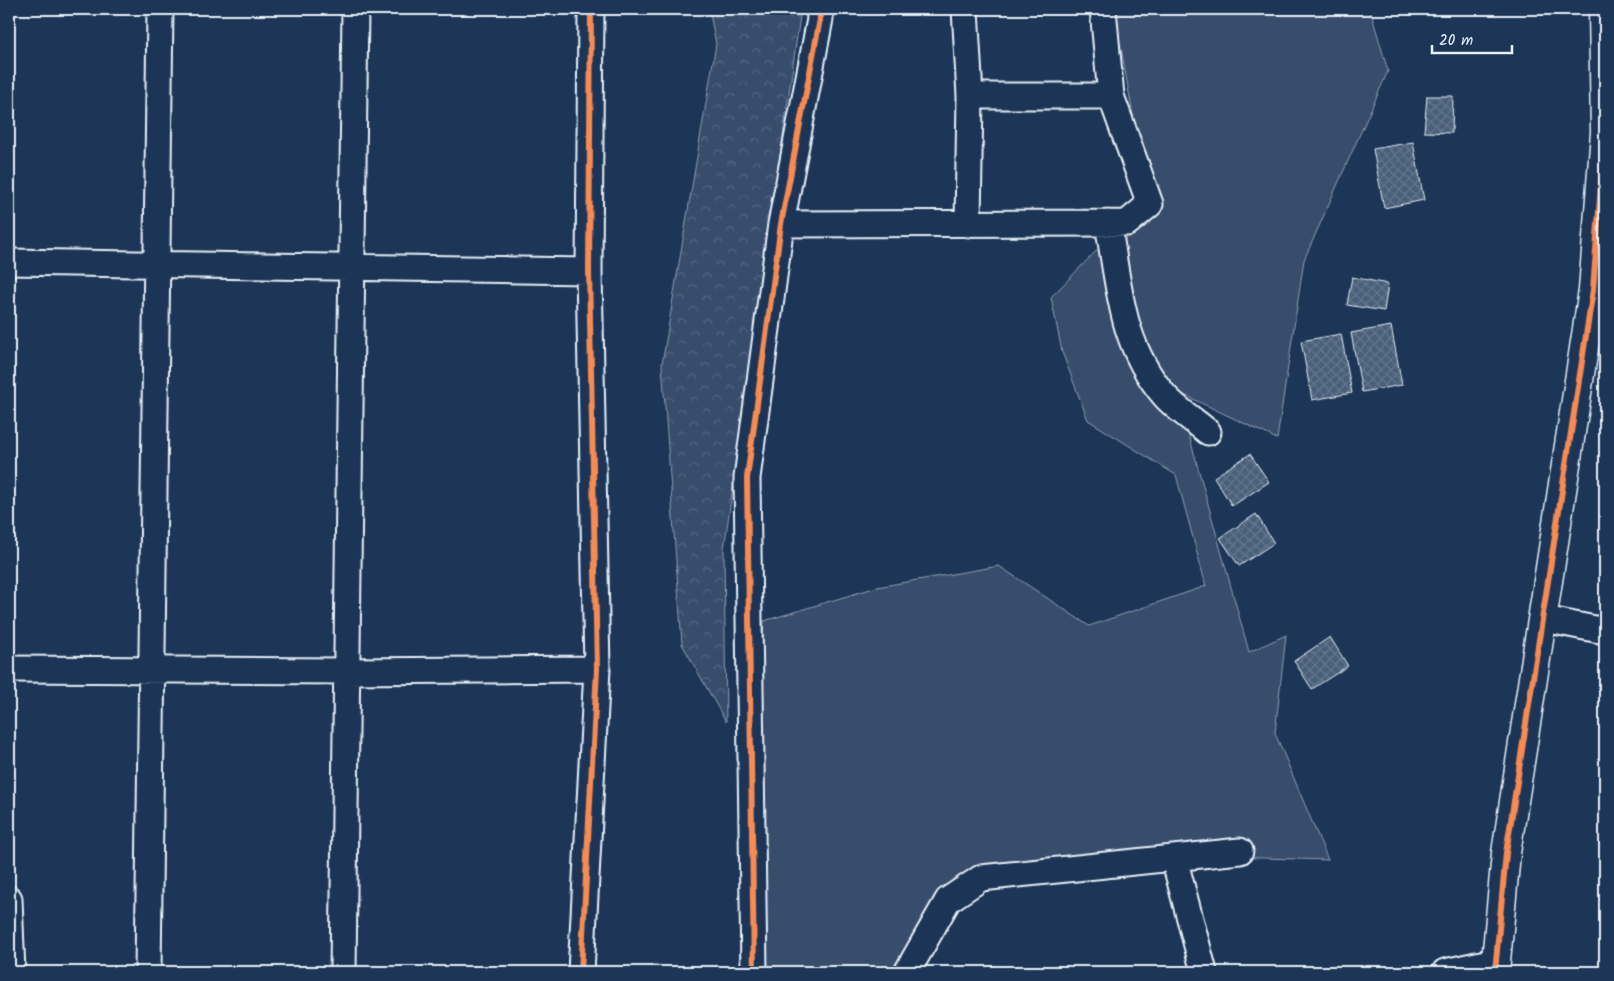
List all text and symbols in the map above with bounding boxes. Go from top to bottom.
scale bar [1432,22,1512,54]
text: 20 m [1439,29,1473,53]

